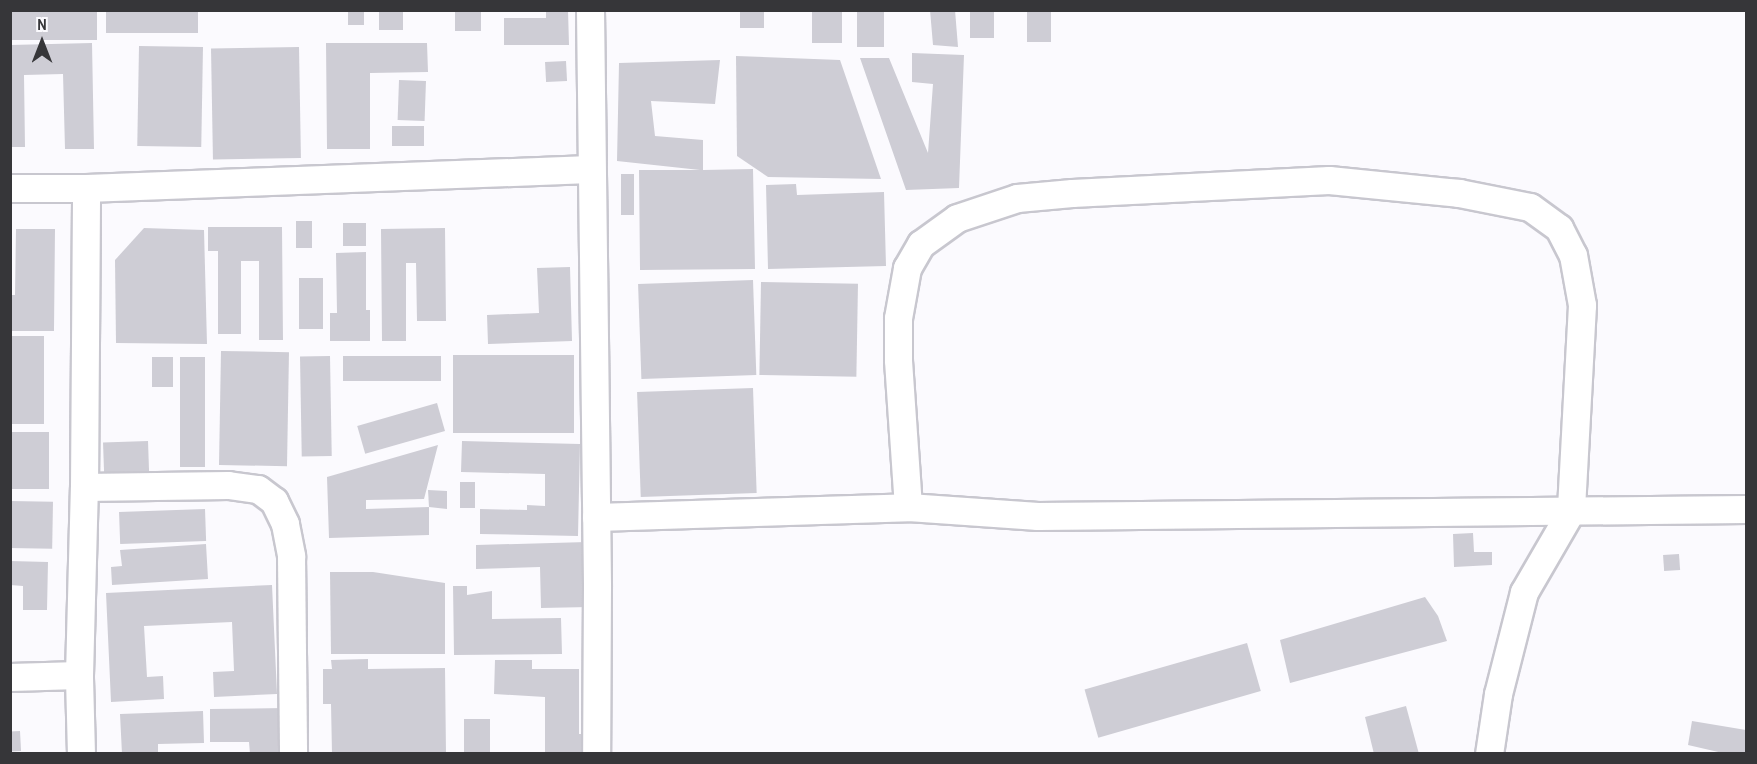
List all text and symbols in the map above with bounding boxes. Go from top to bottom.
north arrow [12,12,72,72]
text: N [37,13,47,35]

